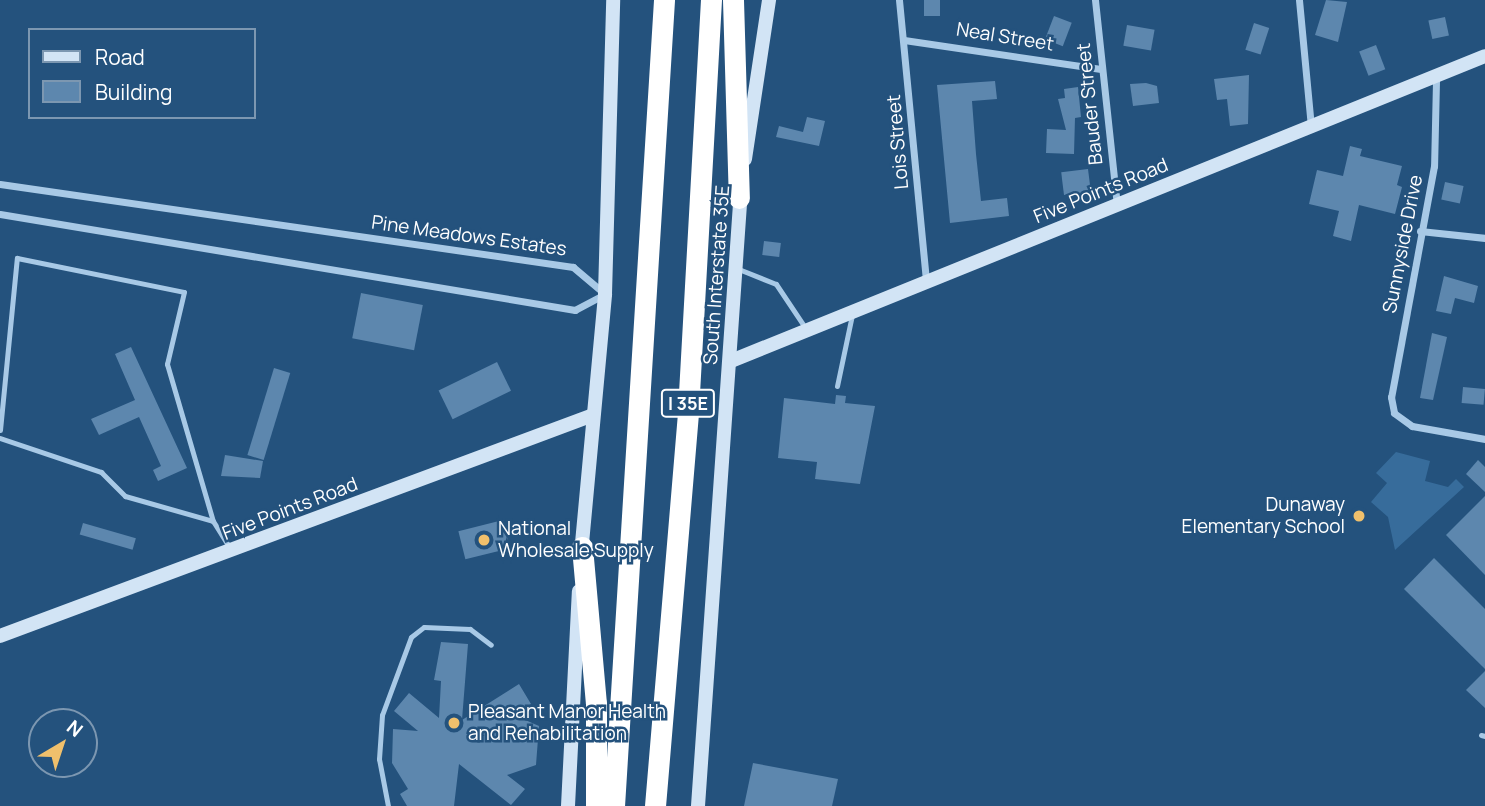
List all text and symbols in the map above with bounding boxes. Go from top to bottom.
street label: Neal Street [955,18,1055,56]
legend [28,28,256,119]
street label: Bauder Street [1072,42,1108,166]
text: Road [95,43,145,71]
text: Building [95,78,172,106]
street label: Lois Street [883,94,913,190]
street label: Five Points Road [1030,154,1172,228]
street label: Sunnyside Drive [1378,173,1428,315]
street label: South Interstate 35E [699,184,735,366]
street label: Pine Meadows Estates [370,211,568,261]
road number: I 35E [660,388,716,418]
street label: Five Points Road [219,473,361,545]
place label: Dunaway Elementary School [1182,494,1345,538]
marker: Dunaway Elementary School [1351,508,1367,524]
place label: National Wholesale Supply [498,518,654,562]
marker: National Wholesale Supply [476,532,492,548]
place label: Pleasant Manor Health and Rehabilitation [468,701,666,745]
north arrow [28,708,98,778]
text: N [61,714,88,743]
marker: Pleasant Manor Health and Rehabilitation [446,715,462,731]

